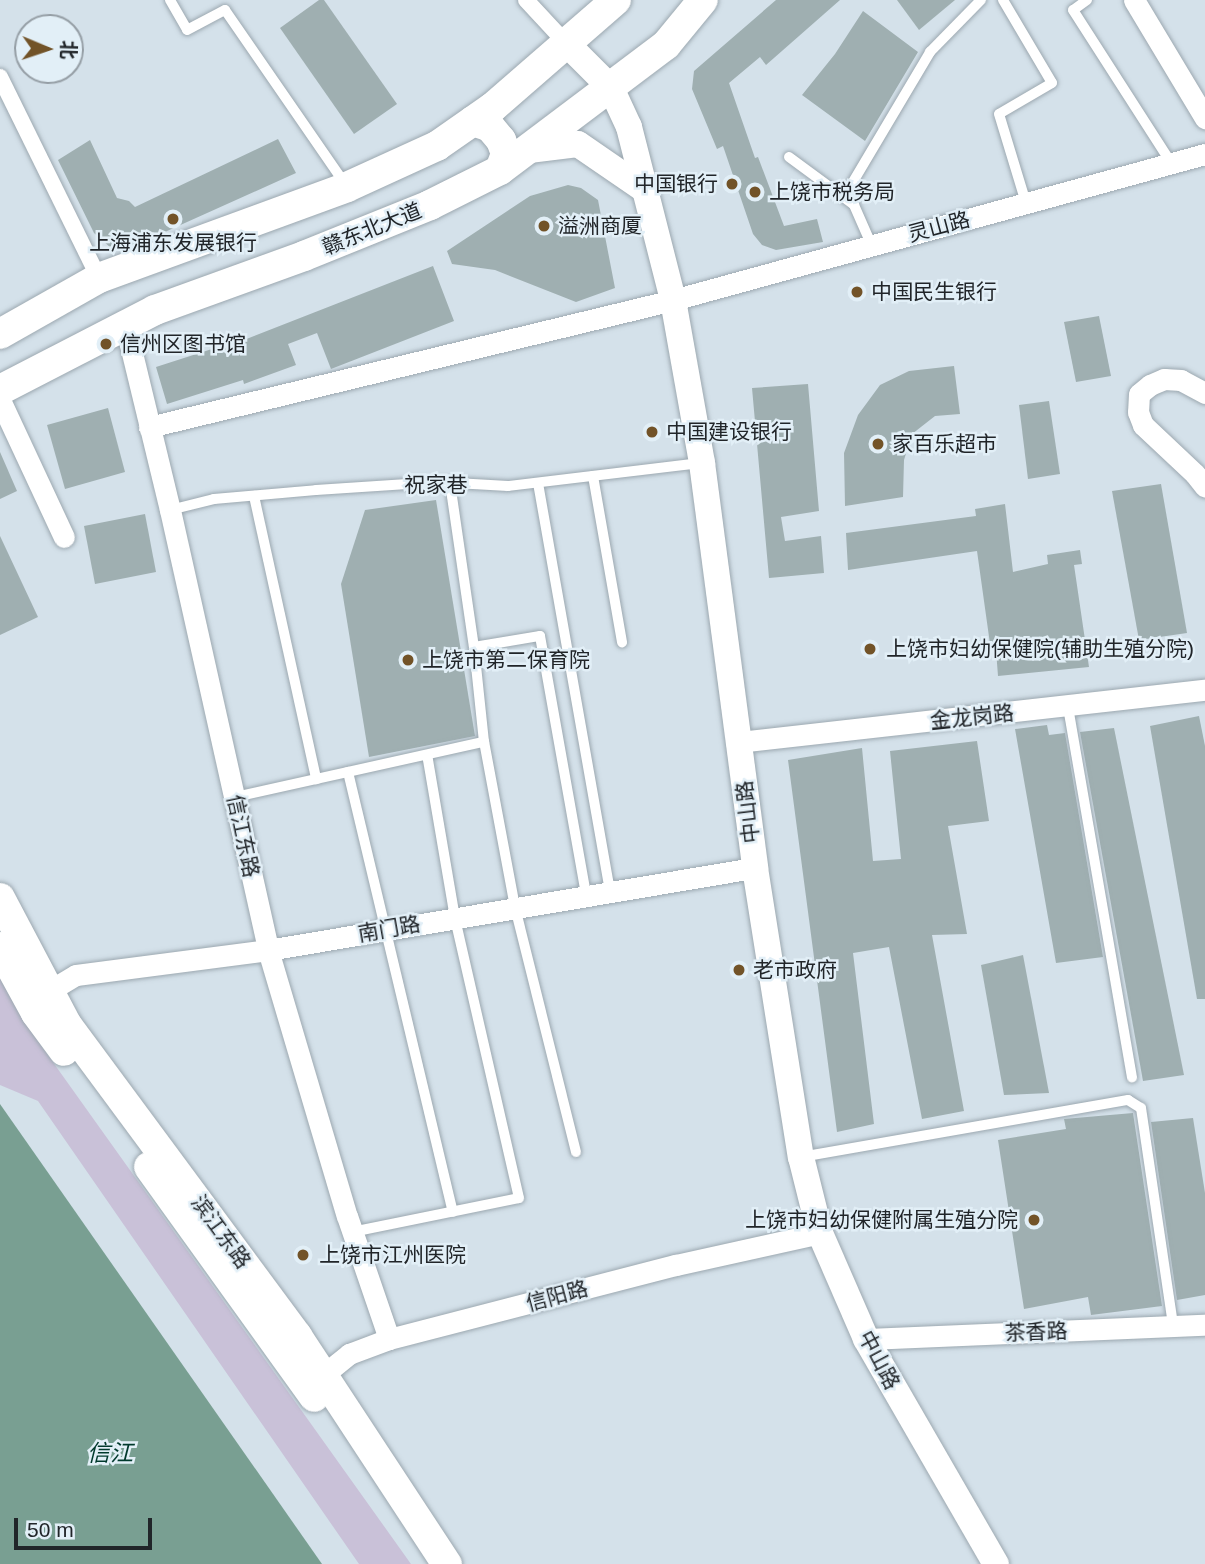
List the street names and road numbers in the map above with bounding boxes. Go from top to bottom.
street label: 赣东北大道 [319,198,425,260]
street label: 灵山路 [905,207,973,247]
street label: 祝家巷 [405,472,467,498]
street label: 金龙岗路 [929,700,1015,734]
street label: 中山路 [732,779,764,845]
street label: 信江东路 [222,792,264,880]
street label: 南门路 [356,911,422,947]
street label: 滨江东路 [186,1191,256,1273]
street label: 信阳路 [523,1276,591,1316]
street label: 茶香路 [1004,1318,1068,1346]
street label: 中山路 [853,1326,905,1394]

